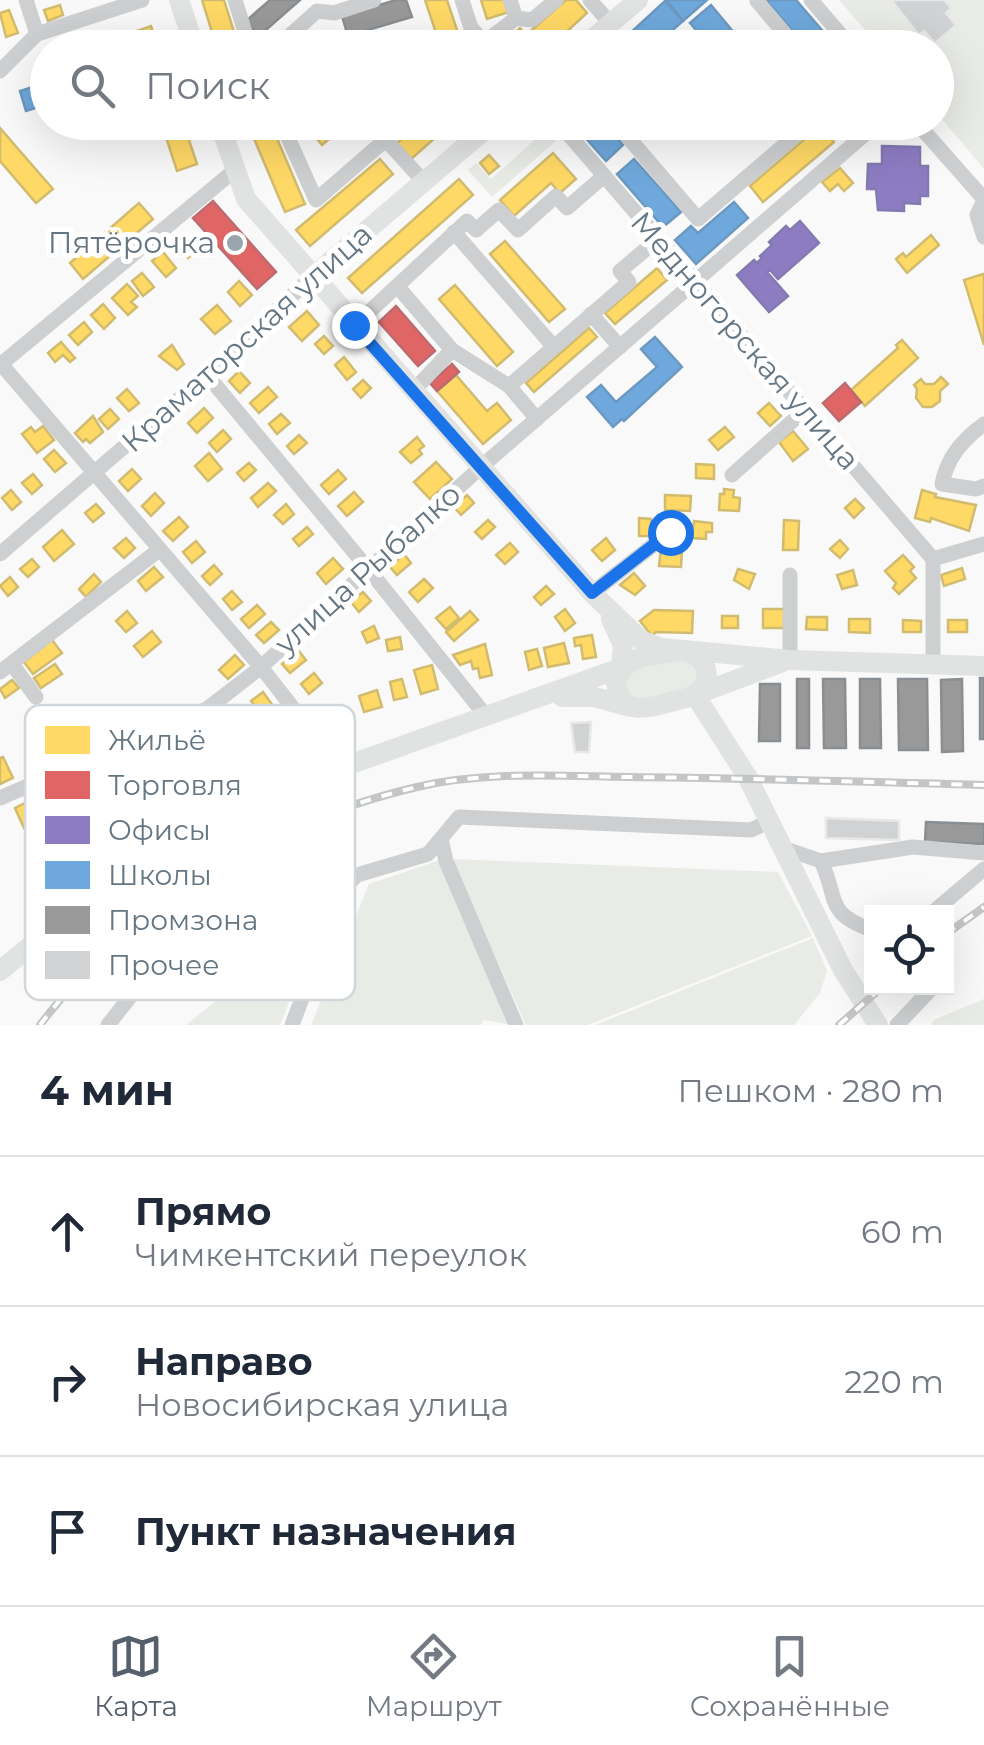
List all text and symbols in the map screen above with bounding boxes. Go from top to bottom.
search box [30,30,954,140]
icon: search [65,58,120,113]
text: Поиск [145,62,270,109]
street label: Медногорская улица [623,204,868,477]
street label: Краматорская улица [114,215,380,460]
place label: Пятёрочка [48,224,215,261]
marker: Пятёрочка [224,232,246,254]
route end [332,303,378,349]
street label: улица Рыбалко [266,475,468,663]
route start [648,510,694,556]
legend [25,705,355,1000]
text: Жильё [108,723,206,757]
text: Торговля [108,768,242,802]
text: Офисы [108,813,211,847]
text: Школы [108,858,212,892]
text: Промзона [108,903,258,937]
map controls [864,905,954,995]
button: locate [864,905,954,995]
text: Прочее [108,948,220,982]
text: 4 мин [40,1064,174,1116]
text: Пешком · 280 m [678,1071,944,1110]
text: Прямо [135,1188,271,1235]
icon: ahead [40,1204,95,1259]
text: 60 m [861,1212,944,1251]
text: Чимкентский переулок [135,1235,527,1274]
text: Направо [135,1338,313,1385]
icon: right [40,1354,95,1409]
text: 220 m [844,1362,944,1401]
text: Новосибирская улица [135,1385,509,1424]
icon: arrive [40,1504,95,1559]
text: Пункт назначения [135,1508,517,1555]
tab: Карта [94,1629,178,1723]
tab: Маршрут [366,1629,502,1723]
tab: Сохранённые [690,1629,890,1723]

